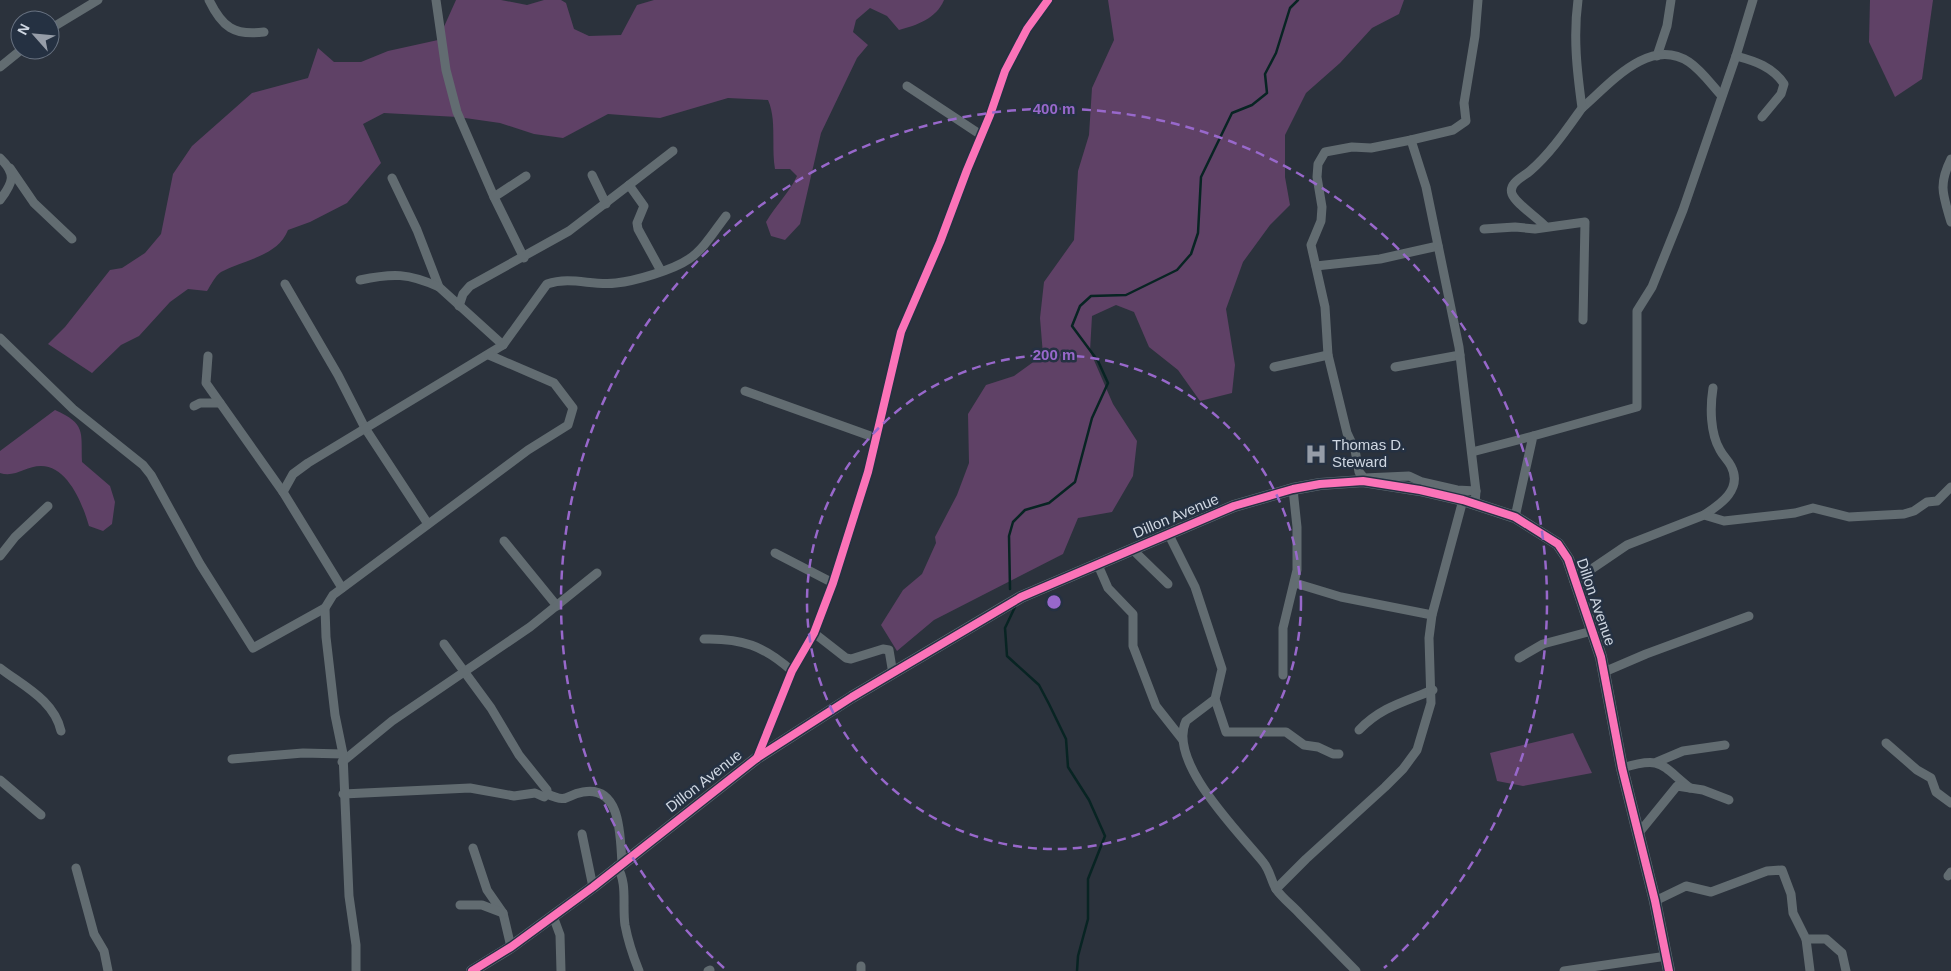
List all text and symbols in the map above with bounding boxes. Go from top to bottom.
north arrow [10,10,60,60]
text: N [14,21,33,37]
text: 400 m [1033,100,1075,117]
text: 200 m [1033,346,1075,363]
place label: Thomas D. Steward [1332,436,1405,470]
hospital icon: Thomas D. Steward [1303,441,1329,467]
street label: Dillon Avenue [1130,490,1221,541]
street label: Dillon Avenue [1574,556,1619,648]
centre of rings [1045,593,1063,611]
street label: Dillon Avenue [662,746,745,815]

